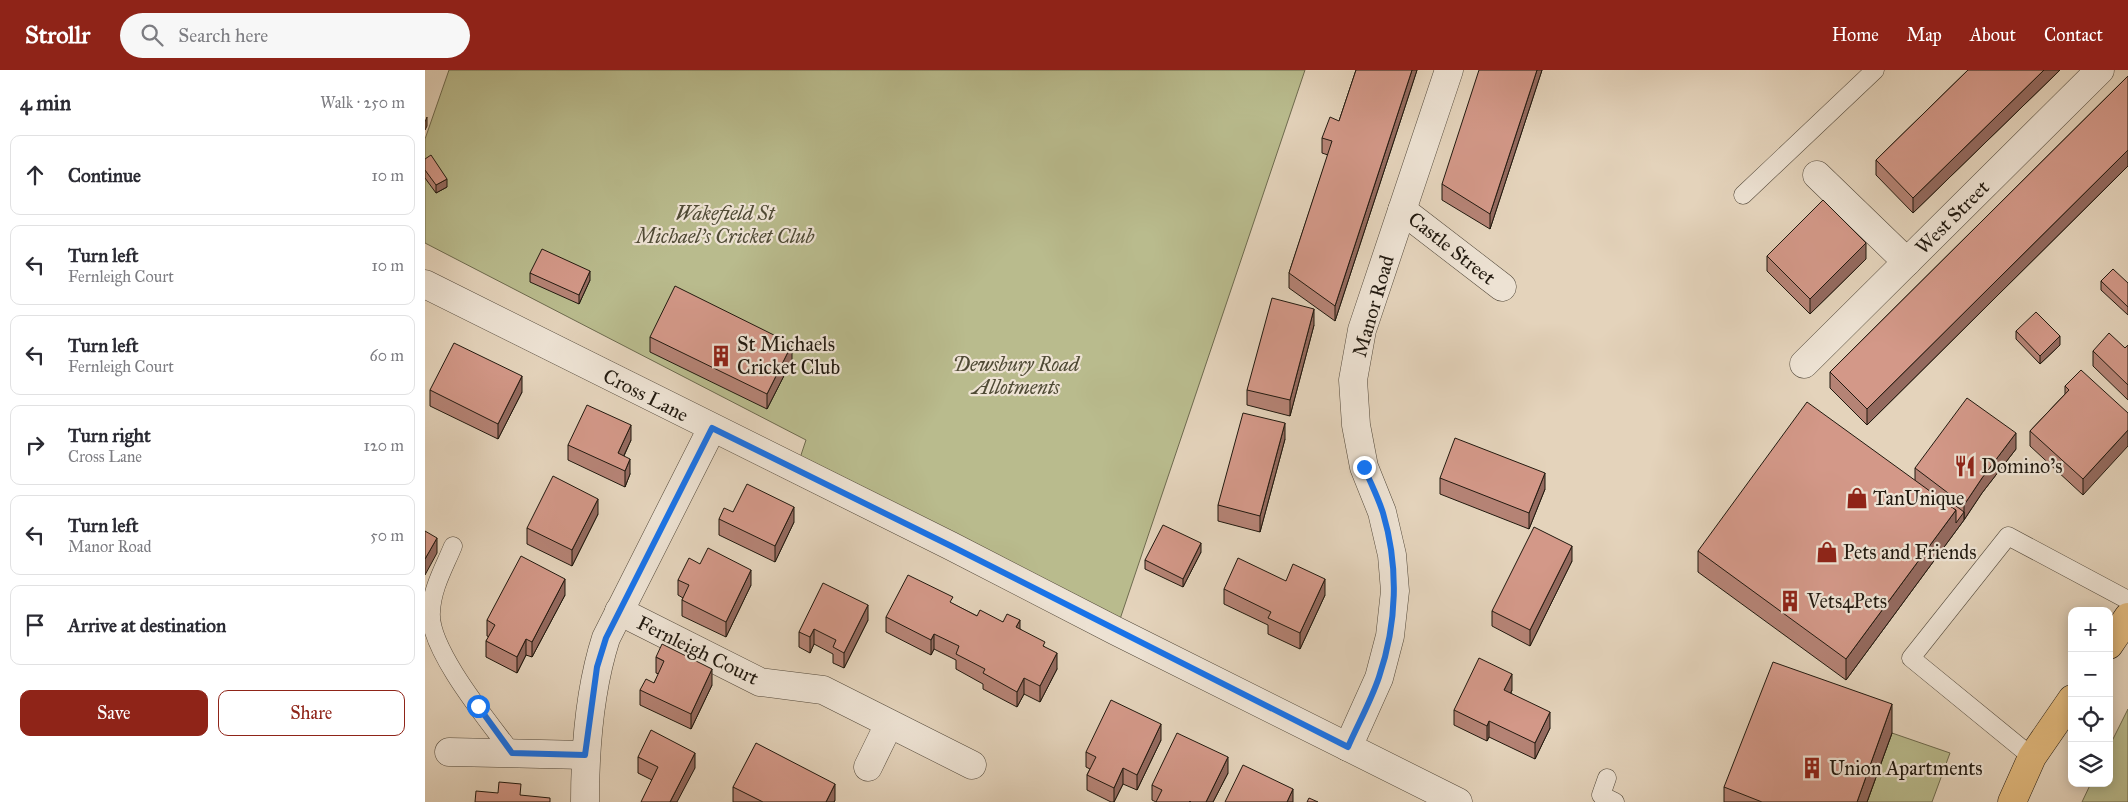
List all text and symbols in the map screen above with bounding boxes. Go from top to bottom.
search box [120,13,470,58]
text: Strollr [25,20,90,50]
icon: search [138,21,166,49]
text: Search here [178,24,268,47]
text: Home [1832,24,1879,46]
text: Map [1907,24,1942,46]
text: About [1970,24,2016,46]
text: Contact [2044,24,2103,46]
text: 4 min [20,90,71,116]
text: Walk · 250 m [320,93,405,112]
icon: ahead [21,161,49,189]
text: Continue [68,164,141,187]
text: 10 m [372,166,404,185]
street label: West Street [1910,175,1994,259]
park label: Wakefield St Michael's Cricket Club [634,201,815,248]
street label: Castle Street [1404,206,1500,290]
text: Turn left [68,244,138,267]
icon: left [21,251,49,279]
street label: Manor Road [1347,252,1399,360]
text: 10 m [372,256,404,275]
text: Fernleigh Court [68,267,174,286]
place label: St Michaels Cricket Club [737,332,840,379]
text: Turn left [68,334,138,357]
icon: left [21,341,49,369]
building icon: St Michaels Cricket Club [708,343,734,369]
text: 60 m [370,346,404,365]
park label: Dewsbury Road Allotments [953,352,1081,399]
text: Fernleigh Court [68,357,174,376]
street label: Cross Lane [599,363,693,427]
text: Turn right [68,424,151,447]
icon: right [21,431,49,459]
text: 120 m [364,436,404,455]
text: Cross Lane [68,447,142,466]
restaurant icon: Domino's [1952,453,1978,479]
place label: Domino's [1981,454,2062,478]
route end [1353,456,1376,479]
shop icon: TanUnique [1844,485,1870,511]
place label: TanUnique [1873,486,1964,511]
text: Turn left [68,514,138,537]
icon: left [21,521,49,549]
text: 50 m [370,526,404,545]
text: Manor Road [68,537,152,556]
shop icon: Pets and Friends [1814,539,1840,565]
place label: Pets and Friends [1843,540,1977,564]
building icon: Vets4Pets [1777,588,1803,614]
place label: Vets4Pets [1806,589,1887,613]
map controls [2068,607,2113,787]
button: + [2068,607,2113,652]
street label: Fernleigh Court [633,610,763,691]
icon: arrive [21,611,49,639]
text: Arrive at destination [68,614,226,637]
button: − [2068,652,2113,697]
button: Save [20,690,208,736]
button: Share [218,690,405,736]
route start [467,695,490,718]
button: locate [2068,697,2113,742]
button: layers [2068,742,2113,787]
building icon: Union Apartments [1799,755,1825,781]
place label: Union Apartments [1829,756,1983,780]

